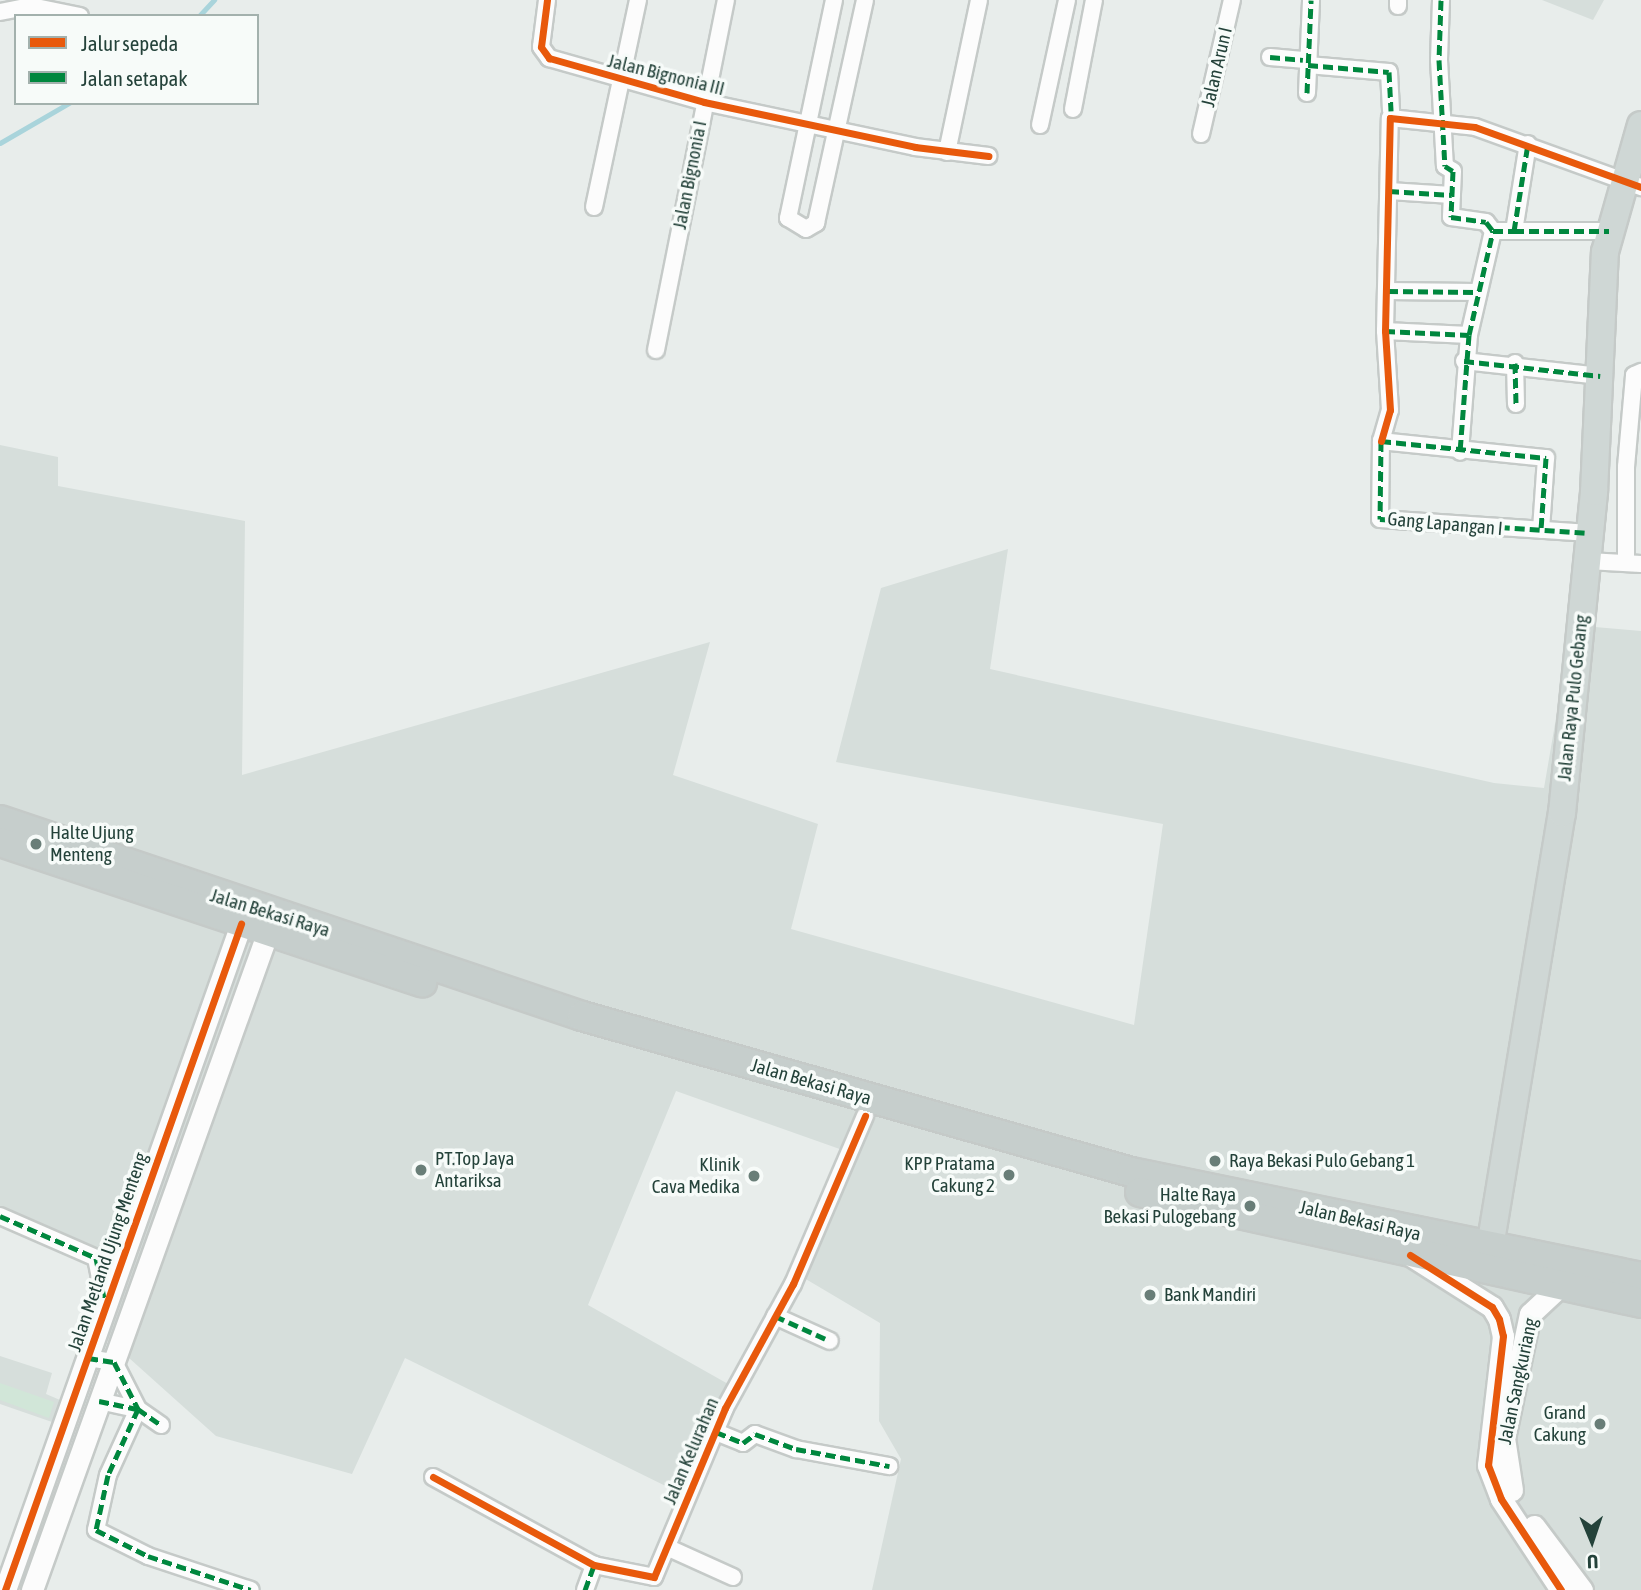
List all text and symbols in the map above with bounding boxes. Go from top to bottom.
legend [14,14,259,105]
street label: Jalan Arun I [1197,25,1237,109]
text: Jalur sepeda [81,31,178,55]
street label: Jalan Bignonia III [605,49,727,101]
text: Jalan setapak [81,66,188,90]
street label: Jalan Bignonia I [668,119,712,231]
street label: Gang Lapangan I [1387,508,1503,540]
street label: Jalan Raya Pulo Gebang [1553,614,1593,782]
place label: Halte Ujung Menteng [50,822,134,866]
marker: Halte Ujung Menteng [28,836,44,852]
street label: Jalan Bekasi Raya [207,884,333,942]
street label: Jalan Bekasi Raya [748,1054,874,1110]
place label: PT.Top Jaya Antariksa [435,1148,514,1192]
street label: Jalan Metland Ujung Menteng [63,1150,153,1354]
place label: Raya Bekasi Pulo Gebang 1 [1229,1150,1415,1172]
place label: KPP Pratama Cakung 2 [904,1153,995,1197]
marker: Raya Bekasi Pulo Gebang 1 [1207,1153,1223,1169]
place label: Klinik Cava Medika [652,1154,740,1198]
marker: PT.Top Jaya Antariksa [413,1162,429,1178]
marker: KPP Pratama Cakung 2 [1001,1167,1017,1183]
marker: Klinik Cava Medika [746,1168,762,1184]
place label: Halte Raya Bekasi Pulogebang [1104,1184,1236,1228]
street label: Jalan Bekasi Raya [1297,1196,1423,1246]
marker: Halte Raya Bekasi Pulogebang [1242,1198,1258,1214]
place label: Bank Mandiri [1164,1284,1256,1306]
marker: Bank Mandiri [1142,1287,1158,1303]
street label: Jalan Sangkuriang [1493,1316,1543,1446]
street label: Jalan Kelurahan [658,1394,724,1508]
place label: Grand Cakung [1534,1402,1586,1446]
marker: Grand Cakung [1592,1416,1608,1432]
north arrow [1557,1506,1627,1576]
text: U [1587,1551,1599,1573]

